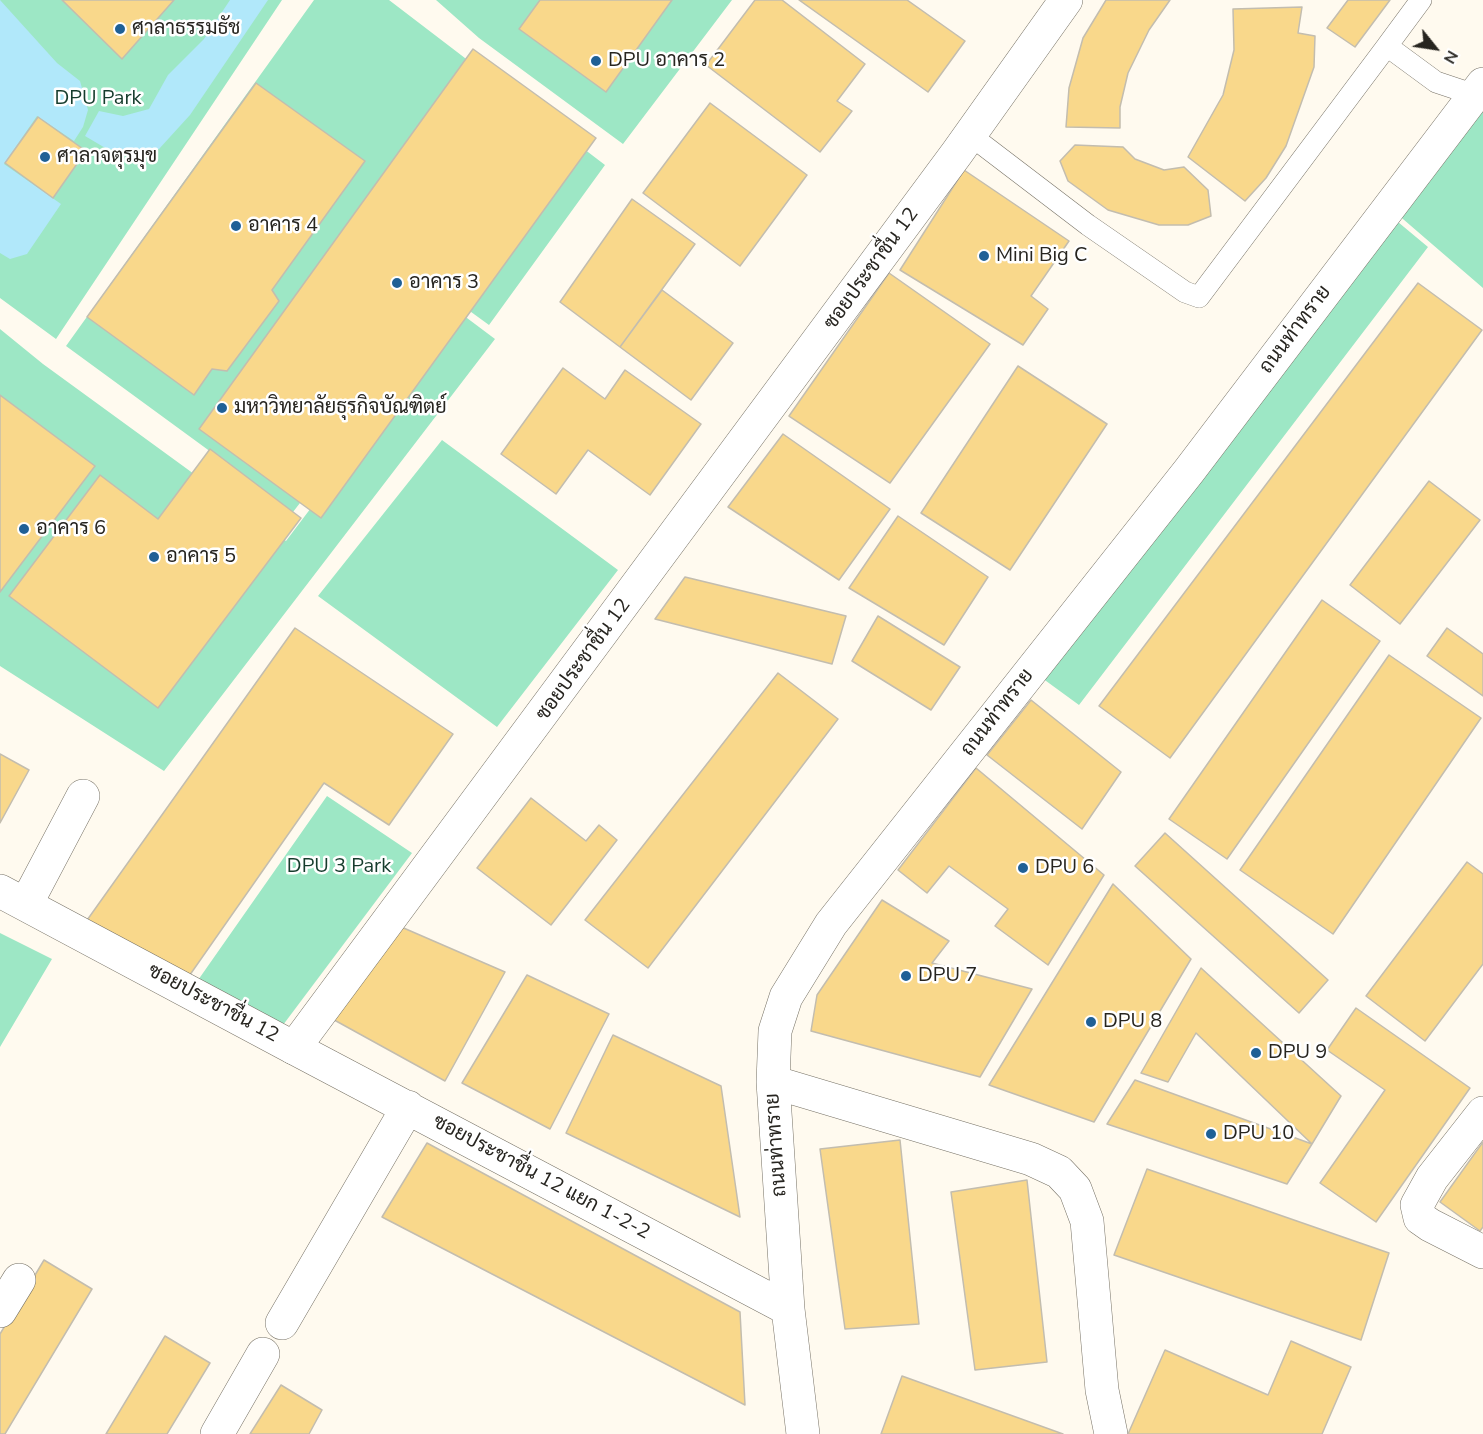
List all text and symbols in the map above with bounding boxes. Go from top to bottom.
place label: ศาลาธรรมธัช [132,17,240,41]
north arrow [1405,18,1465,78]
marker: ศาลาธรรมธัช [113,22,127,36]
text: N [1438,46,1463,68]
place label: DPU อาคาร 2 [608,49,725,73]
marker: DPU อาคาร 2 [589,54,603,68]
park label: DPU Park [54,87,142,111]
place label: ศาลาจตุรมุข [57,145,157,169]
marker: ศาลาจตุรมุข [38,150,52,164]
street label: ซอยประชาชื่น 12 [820,203,924,335]
place label: อาคาร 4 [248,214,318,238]
marker: อาคาร 4 [229,219,243,233]
place label: Mini Big C [996,244,1087,268]
marker: Mini Big C [977,249,991,263]
place label: อาคาร 3 [409,271,479,295]
marker: อาคาร 3 [390,276,404,290]
street label: ถนนท่าทราย [1255,281,1337,379]
place label: มหาวิทยาลัยธุรกิจบัณฑิตย์ [234,396,447,420]
marker: มหาวิทยาลัยธุรกิจบัณฑิตย์ [215,401,229,415]
place label: อาคาร 6 [36,517,106,541]
marker: อาคาร 6 [17,522,31,536]
place label: อาคาร 5 [166,545,236,569]
marker: อาคาร 5 [147,550,161,564]
street label: ซอยประชาชื่น 12 [532,594,636,726]
street label: ถนนท่าทราย [957,665,1039,761]
park label: DPU 3 Park [287,855,391,879]
place label: DPU 6 [1035,856,1094,880]
marker: DPU 6 [1016,861,1030,875]
street label: ซอยประชาชื่น 12 [143,959,283,1049]
place label: DPU 7 [918,964,977,988]
marker: DPU 7 [899,969,913,983]
place label: DPU 8 [1103,1010,1162,1034]
marker: DPU 8 [1084,1015,1098,1029]
place label: DPU 9 [1268,1041,1327,1065]
marker: DPU 9 [1249,1046,1263,1060]
street label: ถนนท่าทราย [761,1092,793,1198]
street label: ซอยประชาชื่น 12 แยก 1-2-2 [428,1110,654,1246]
place label: DPU 10 [1223,1122,1294,1146]
marker: DPU 10 [1204,1127,1218,1141]

